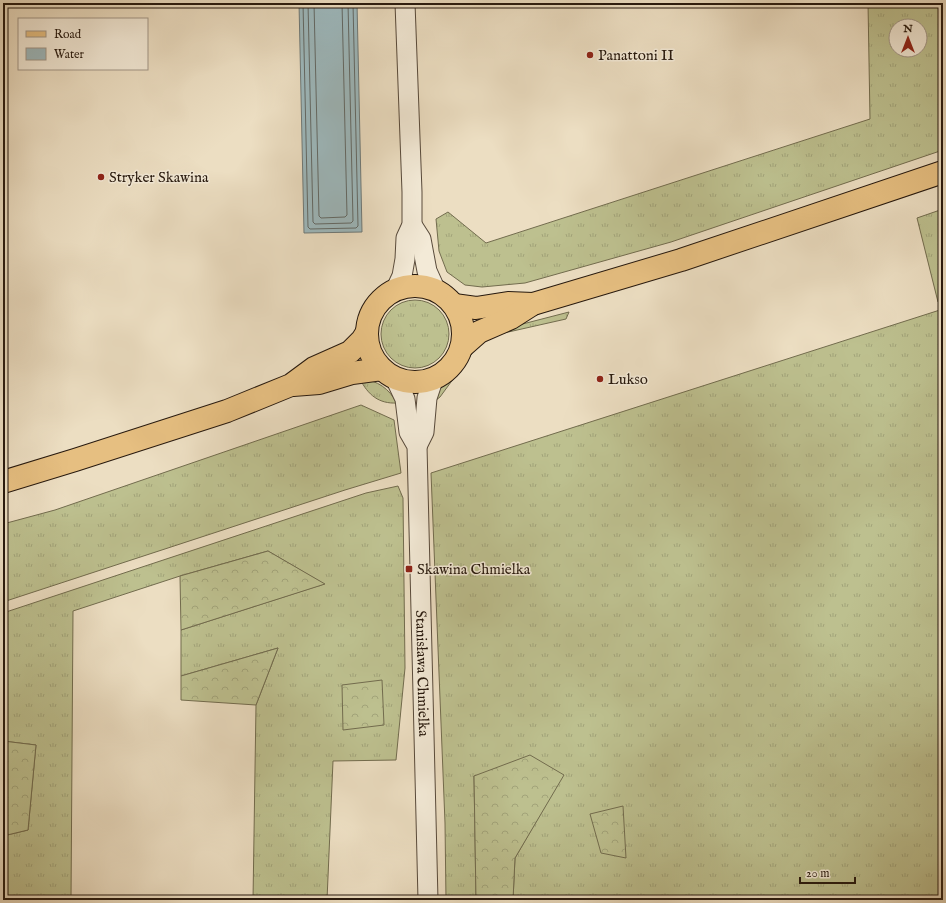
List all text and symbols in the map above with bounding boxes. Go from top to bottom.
legend [18,18,148,70]
north arrow [888,18,928,58]
text: N [902,22,913,36]
text: Road [54,27,82,42]
place label: Panattoni II [598,46,675,65]
text: Water [54,47,85,62]
marker: Panattoni II [585,50,595,60]
place label: Stryker Skawina [109,168,209,187]
marker: Stryker Skawina [96,172,106,182]
place label: Lukso [608,370,648,389]
marker: Lukso [595,374,605,384]
place label: Skawina Chmielka [417,560,531,579]
marker: Skawina Chmielka [404,564,414,574]
street label: Stanisława Chmielka [411,610,434,737]
scale bar [800,859,855,885]
text: 20 m [806,866,829,881]

